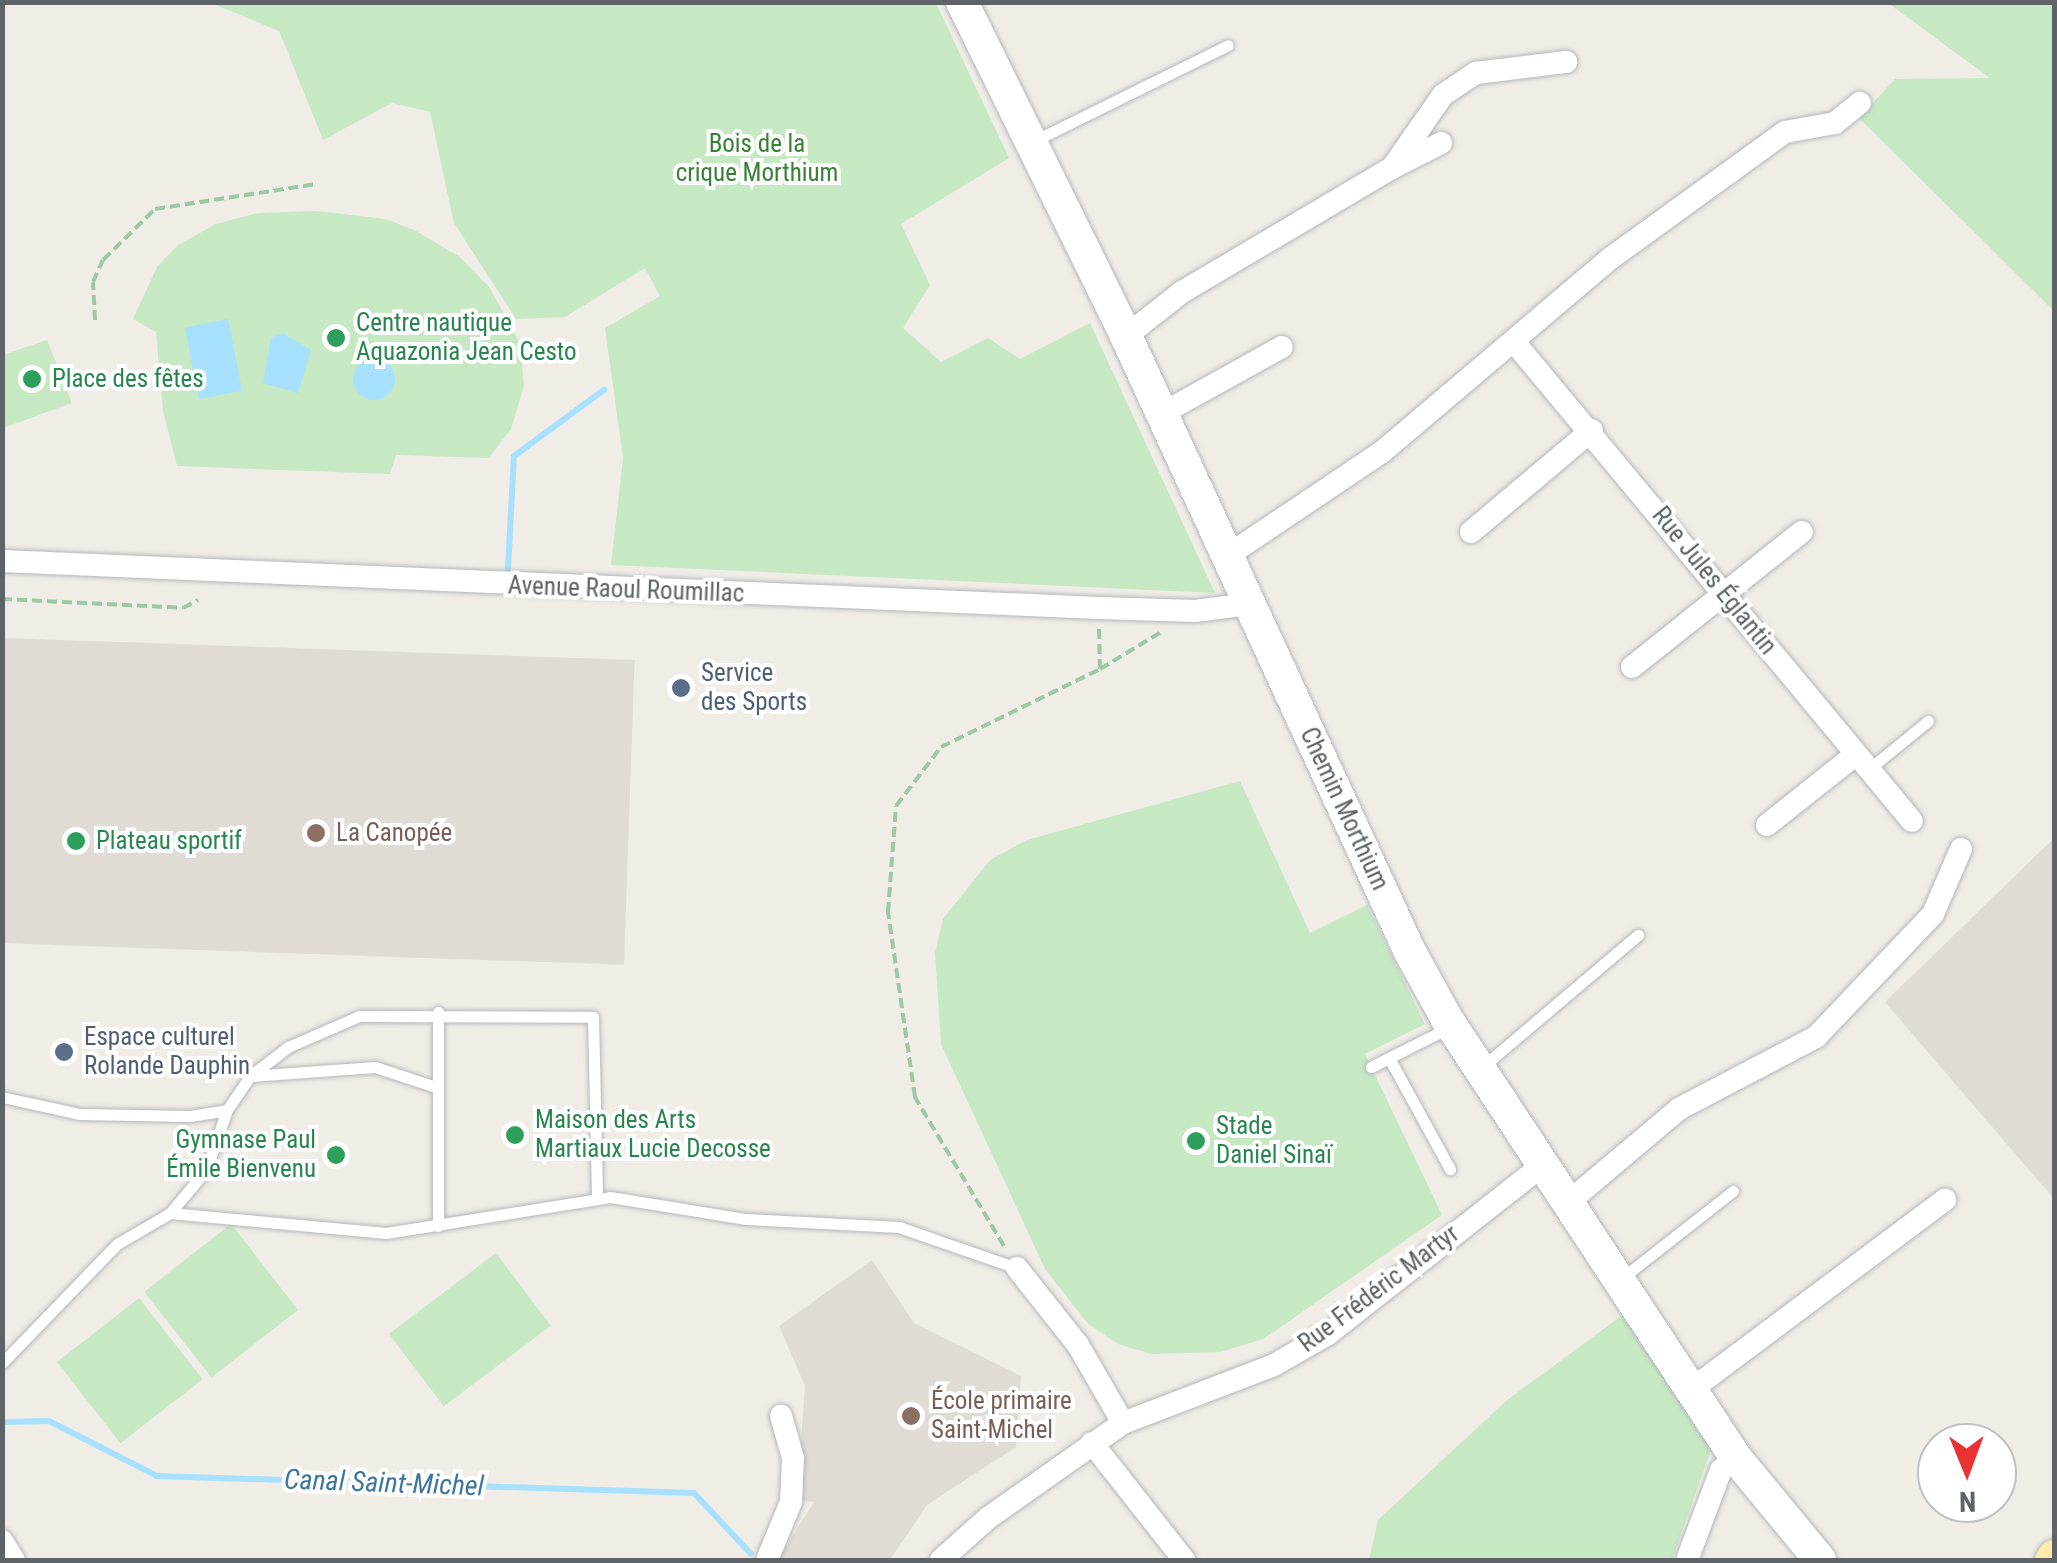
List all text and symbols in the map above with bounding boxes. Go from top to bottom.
park label: Bois de la crique Morthium [676,130,838,189]
place label: Centre nautique Aquazonia Jean Cesto [356,309,576,368]
marker: Centre nautique Aquazonia Jean Cesto [325,327,347,349]
place label: Place des fêtes [52,364,204,394]
marker: Place des fêtes [21,368,43,390]
street label: Rue Jules Églantin [1645,501,1783,661]
street label: Avenue Raoul Roumillac [507,571,745,609]
place label: Service des Sports [701,659,807,718]
marker: Service des Sports [670,677,692,699]
street label: Chemin Morthium [1293,723,1395,895]
place label: La Canopée [336,818,452,848]
marker: La Canopée [305,822,327,844]
place label: Plateau sportif [96,826,242,856]
marker: Plateau sportif [65,830,87,852]
place label: Espace culturel Rolande Dauphin [84,1023,250,1082]
marker: Espace culturel Rolande Dauphin [53,1041,75,1063]
place label: Maison des Arts Martiaux Lucie Decosse [535,1106,771,1165]
place label: Stade Daniel Sinaï [1216,1112,1332,1171]
marker: Maison des Arts Martiaux Lucie Decosse [504,1124,526,1146]
place label: Gymnase Paul Émile Bienvenu [166,1126,316,1185]
marker: Stade Daniel Sinaï [1185,1130,1207,1152]
marker: Gymnase Paul Émile Bienvenu [325,1144,347,1166]
street label: Rue Frédéric Martyr [1293,1219,1465,1359]
place label: École primaire Saint-Michel [931,1387,1072,1446]
marker: École primaire Saint-Michel [900,1405,922,1427]
north arrow [1917,1423,2017,1523]
water label: Canal Saint-Michel [284,1463,484,1503]
text: N [1959,1485,1976,1518]

